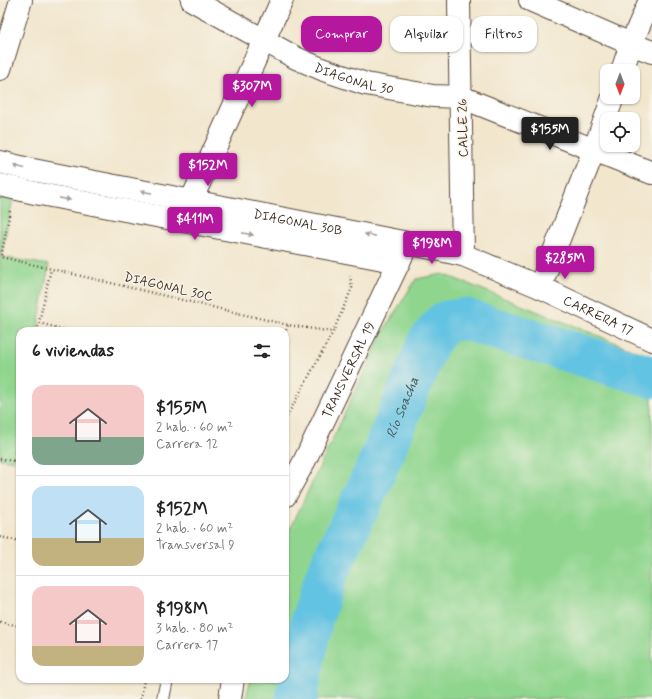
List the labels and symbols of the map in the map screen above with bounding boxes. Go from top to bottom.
street label: DIAGONAL 30 [311,60,395,99]
north arrow [600,64,640,104]
pin: $307M [224,74,280,108]
street label: CALLE 26 [454,99,473,157]
pin: $155M [522,117,578,151]
pin: $152M [180,153,236,187]
one-way arrow [12,164,24,170]
one-way arrow [140,189,152,195]
one-way arrow [59,196,72,202]
street label: DIAGONAL 30B [252,206,344,240]
pin: $411M [167,207,223,241]
one-way arrow [242,231,254,237]
pin: $198M [404,231,460,265]
one-way arrow [364,232,376,238]
pin: $285M [537,246,593,280]
street label: DIAGONAL 30C [122,269,215,306]
street label: CARRERA 17 [560,292,636,340]
street label: TRANSVERSAL 19 [319,319,379,421]
water label: Río Soacha [382,374,423,441]

